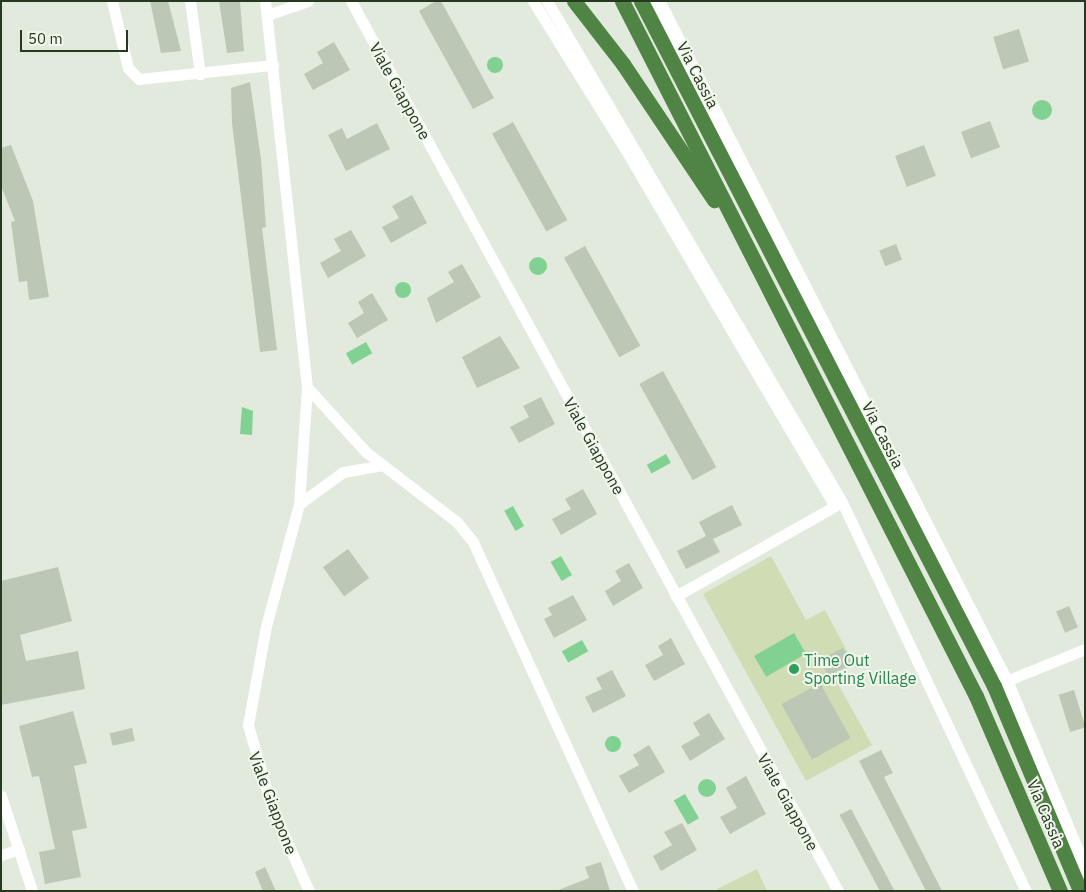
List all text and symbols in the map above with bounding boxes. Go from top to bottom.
scale bar [22,20,130,52]
text: 50 m [28,29,63,48]
street label: Via Cassia [673,38,723,112]
street label: Viale Giappone [365,39,435,143]
street label: Viale Giappone [559,394,629,498]
street label: Via Cassia [858,398,908,472]
place label: Time Out Sporting Village [804,650,916,688]
marker: Time Out Sporting Village [788,663,800,675]
street label: Viale Giappone [245,749,301,857]
street label: Viale Giappone [753,750,823,854]
street label: Via Cassia [1023,777,1069,851]

